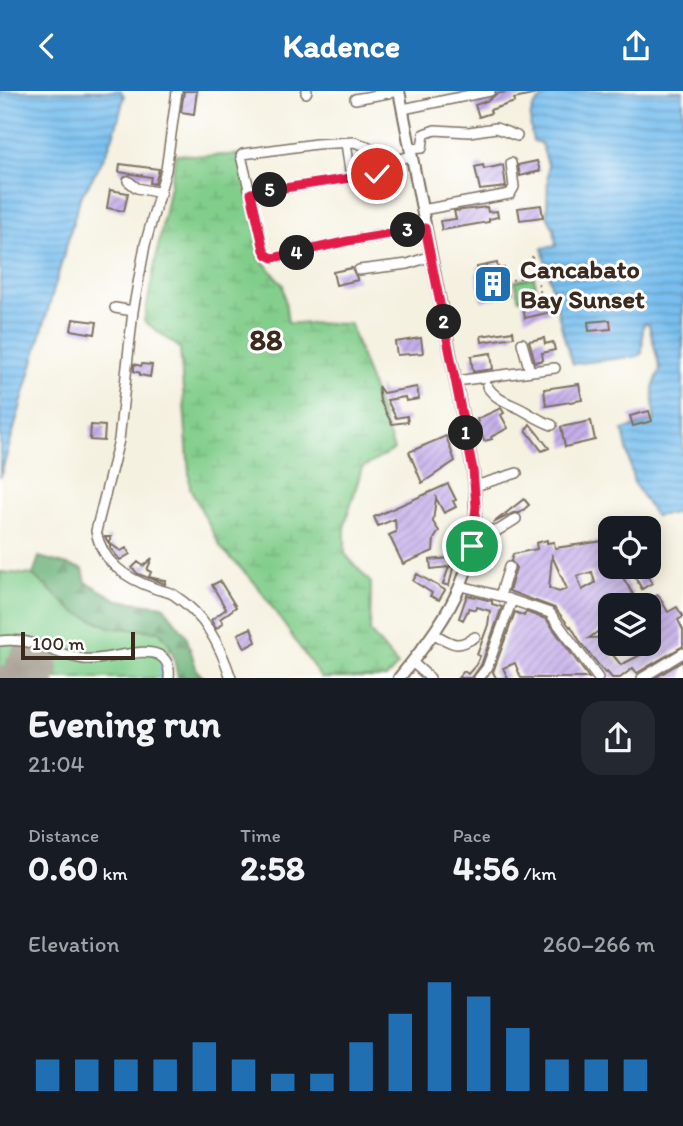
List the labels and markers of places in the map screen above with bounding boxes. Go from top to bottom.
pin [347,144,407,204]
pin: 5 [252,173,288,207]
pin: 3 [390,213,426,247]
pin: 4 [280,235,314,271]
place label: Cancabato Bay Sunset [520,253,645,315]
building icon: Cancabato Bay Sunset [472,263,514,305]
pin: 2 [426,305,462,339]
pin: 1 [448,415,484,451]
pin [442,516,502,576]

